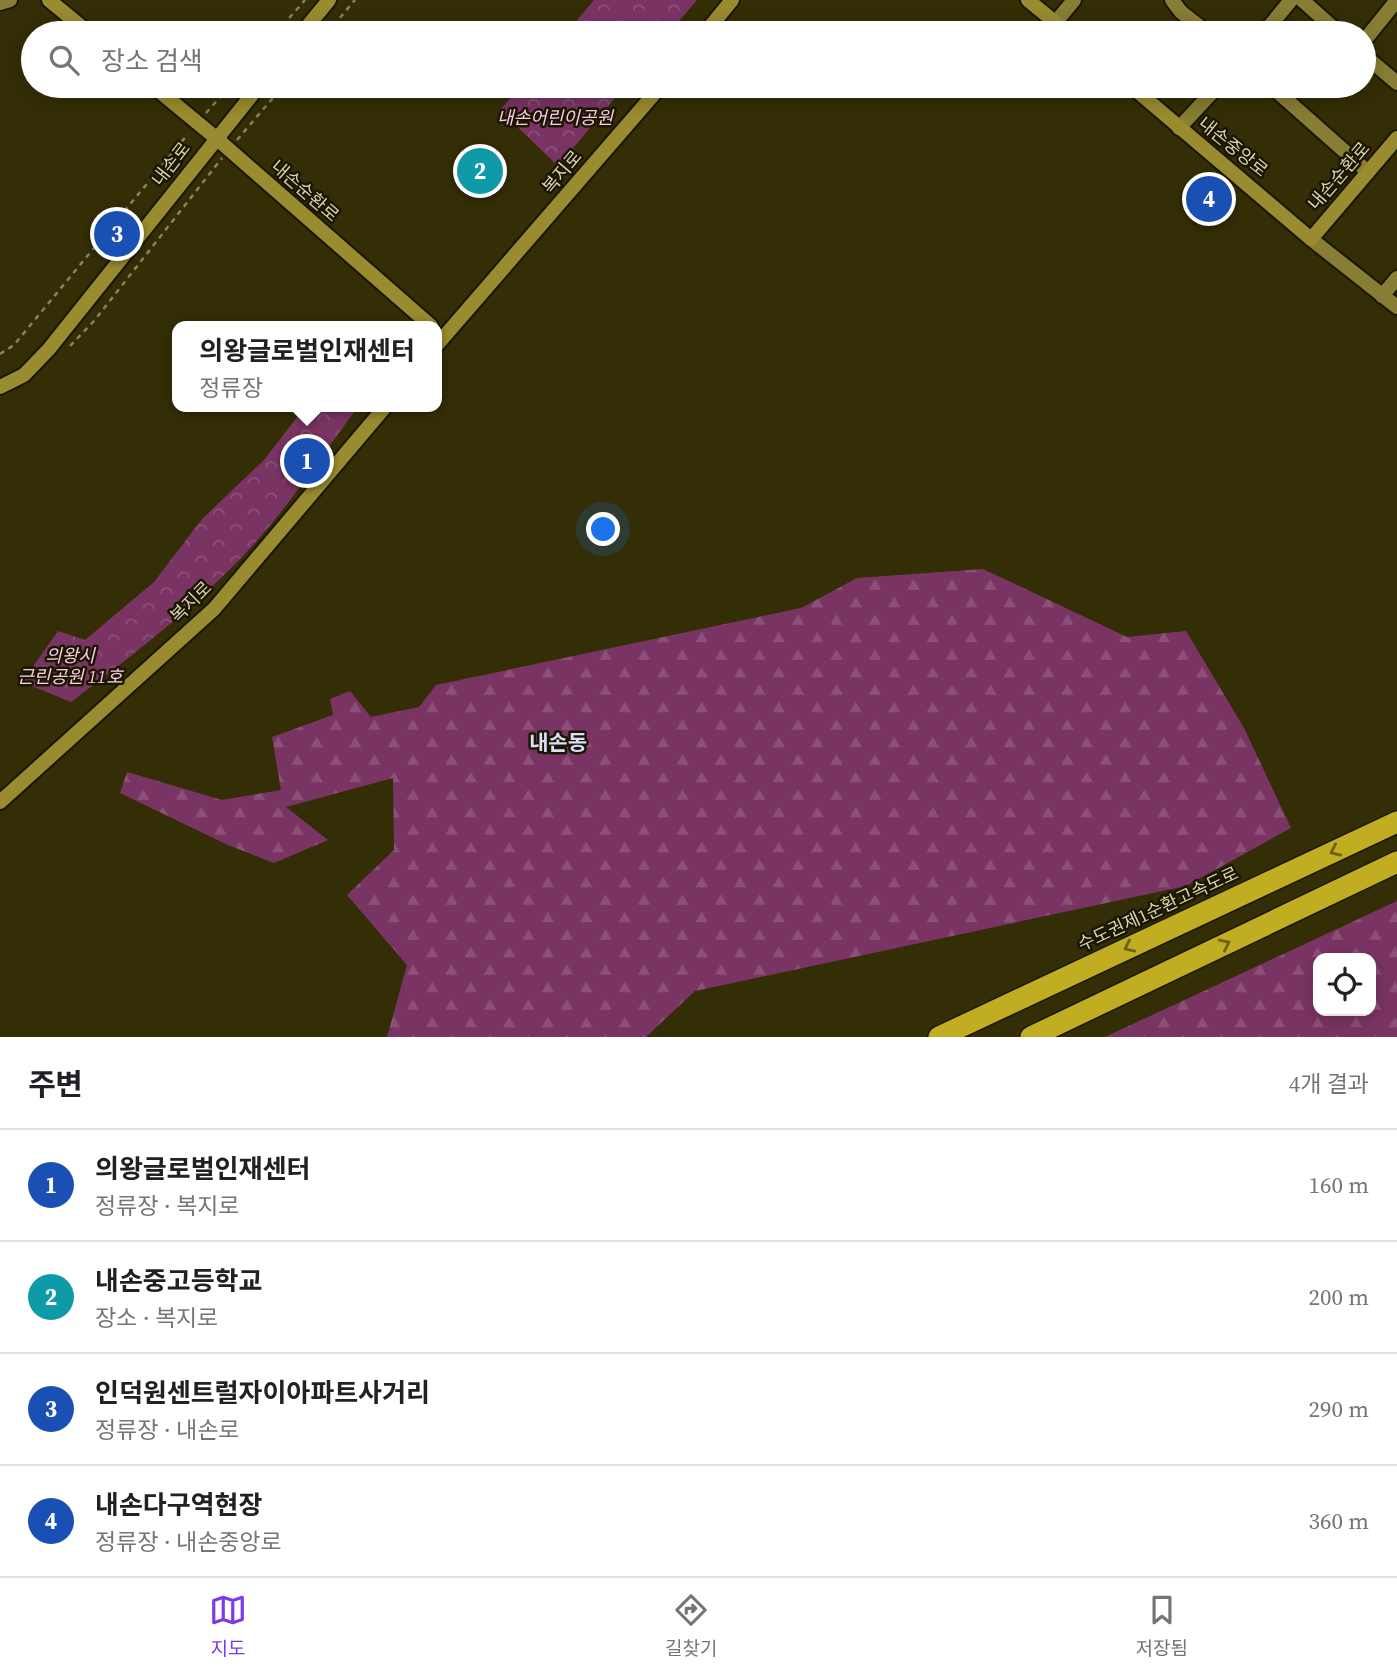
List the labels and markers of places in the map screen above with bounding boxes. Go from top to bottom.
pin: 2 [457,145,503,197]
pin: 4 [1186,173,1232,225]
pin: 3 [94,208,140,260]
pin: 1 [284,435,330,487]

